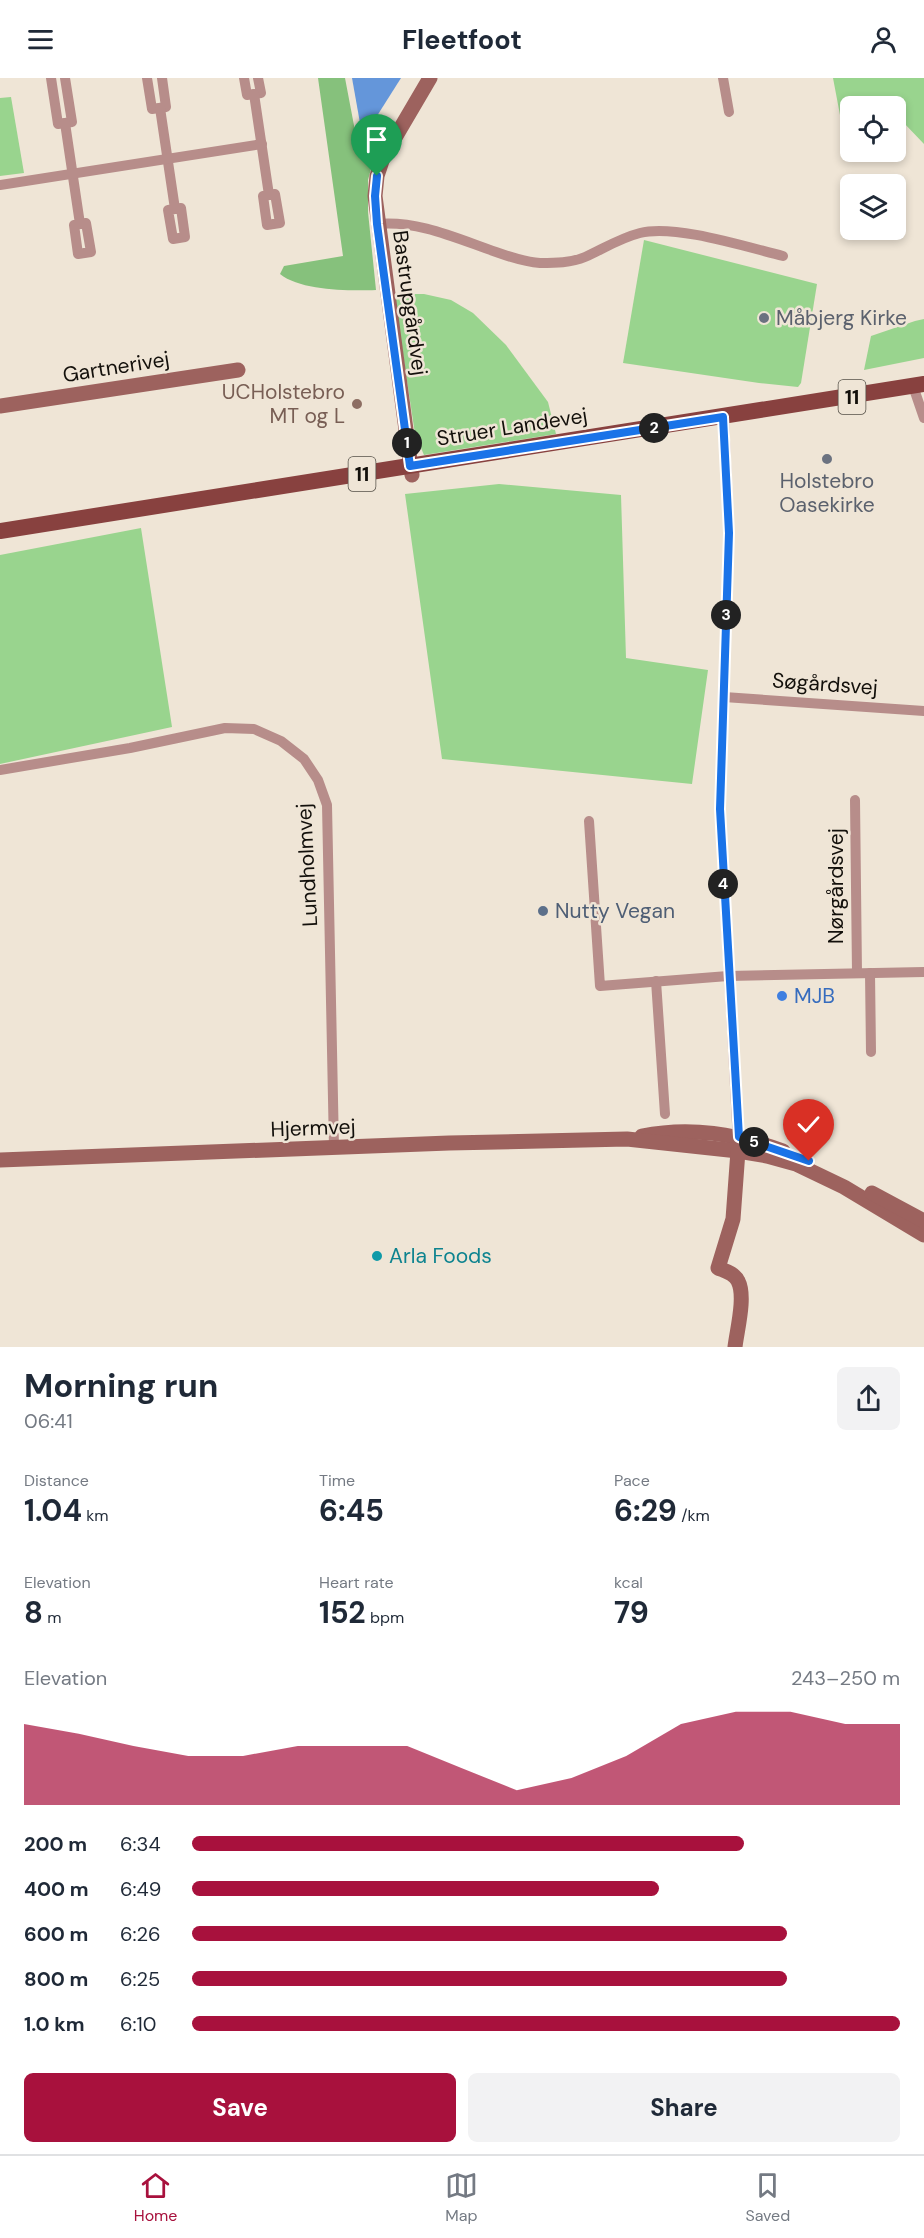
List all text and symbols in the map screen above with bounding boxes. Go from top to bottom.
text: Fleetfoot [402,22,522,57]
icon: menu [24,23,57,56]
icon: person [867,23,900,56]
map controls [840,96,906,240]
button: locate [840,96,906,162]
pin [351,114,402,176]
icon: arrive [360,123,393,156]
button: layers [840,174,906,240]
street label: Bastrupgårdvej [386,229,434,377]
place label: Måbjerg Kirke [776,304,907,332]
marker: Måbjerg Kirke [757,311,771,325]
street label: Gartnerivej [61,345,171,389]
place label: UCHolstebro MT og L [222,378,345,430]
road number: 11 [838,380,866,414]
marker: UCHolstebro MT og L [350,397,364,411]
street label: Struer Landevej [435,401,589,453]
pin: 2 [639,413,669,443]
text: 2 [649,417,659,438]
pin: 1 [392,428,422,458]
text: 1 [404,432,410,453]
marker: Holstebro Oasekirke [820,452,834,466]
road number: 11 [348,457,376,491]
place label: Holstebro Oasekirke [779,467,875,519]
pin: 3 [711,600,741,630]
text: 3 [721,604,731,625]
street label: Søgårdsvej [771,666,879,702]
street label: Lundholmvej [290,803,324,927]
street label: Nørgårdsvej [822,828,850,944]
pin: 4 [708,869,738,899]
text: 4 [718,873,728,894]
place label: Nutty Vegan [555,897,675,925]
marker: Nutty Vegan [536,904,550,918]
place label: MJB [794,982,835,1010]
marker: MJB [775,989,789,1003]
pin [783,1099,834,1161]
icon: check [792,1108,825,1141]
street label: Hjermvej [270,1113,356,1143]
pin: 5 [739,1127,769,1157]
text: 5 [749,1131,759,1152]
place label: Arla Foods [389,1242,492,1270]
marker: Arla Foods [370,1249,384,1263]
text: Morning run [24,1364,218,1407]
button: share [837,1367,900,1430]
text: 06:41 [24,1408,73,1434]
text: Distance [24,1470,89,1491]
text: Time [319,1470,355,1491]
text: Pace [614,1470,650,1491]
text: 1.04 [24,1491,82,1530]
text: 6:45 [319,1491,384,1530]
text: 6:29 [614,1491,677,1530]
text: km [82,1505,108,1526]
text: /km [677,1505,710,1526]
text: Elevation [24,1572,91,1593]
text: Heart rate [319,1572,394,1593]
text: kcal [614,1572,643,1593]
text: 8 [24,1593,43,1632]
text: 152 [319,1593,366,1632]
text: 79 [614,1593,649,1632]
text: m [43,1607,62,1628]
text: bpm [366,1607,404,1628]
text: Elevation [24,1665,107,1691]
text: 243–250 m [791,1665,900,1691]
text: 200 m [24,1831,87,1857]
text: 6:34 [120,1831,161,1857]
text: 400 m [24,1876,89,1902]
text: 6:49 [120,1876,161,1902]
text: 600 m [24,1921,88,1947]
text: 6:26 [120,1921,161,1947]
text: 800 m [24,1966,88,1992]
text: 6:25 [120,1966,160,1992]
text: 1.0 km [24,2011,85,2037]
text: 6:10 [120,2011,157,2037]
button: Save [24,2073,456,2142]
button: Share [468,2073,900,2142]
tab: Home [134,2169,177,2226]
tab: Map [445,2169,478,2226]
tab: Saved [745,2169,790,2226]

